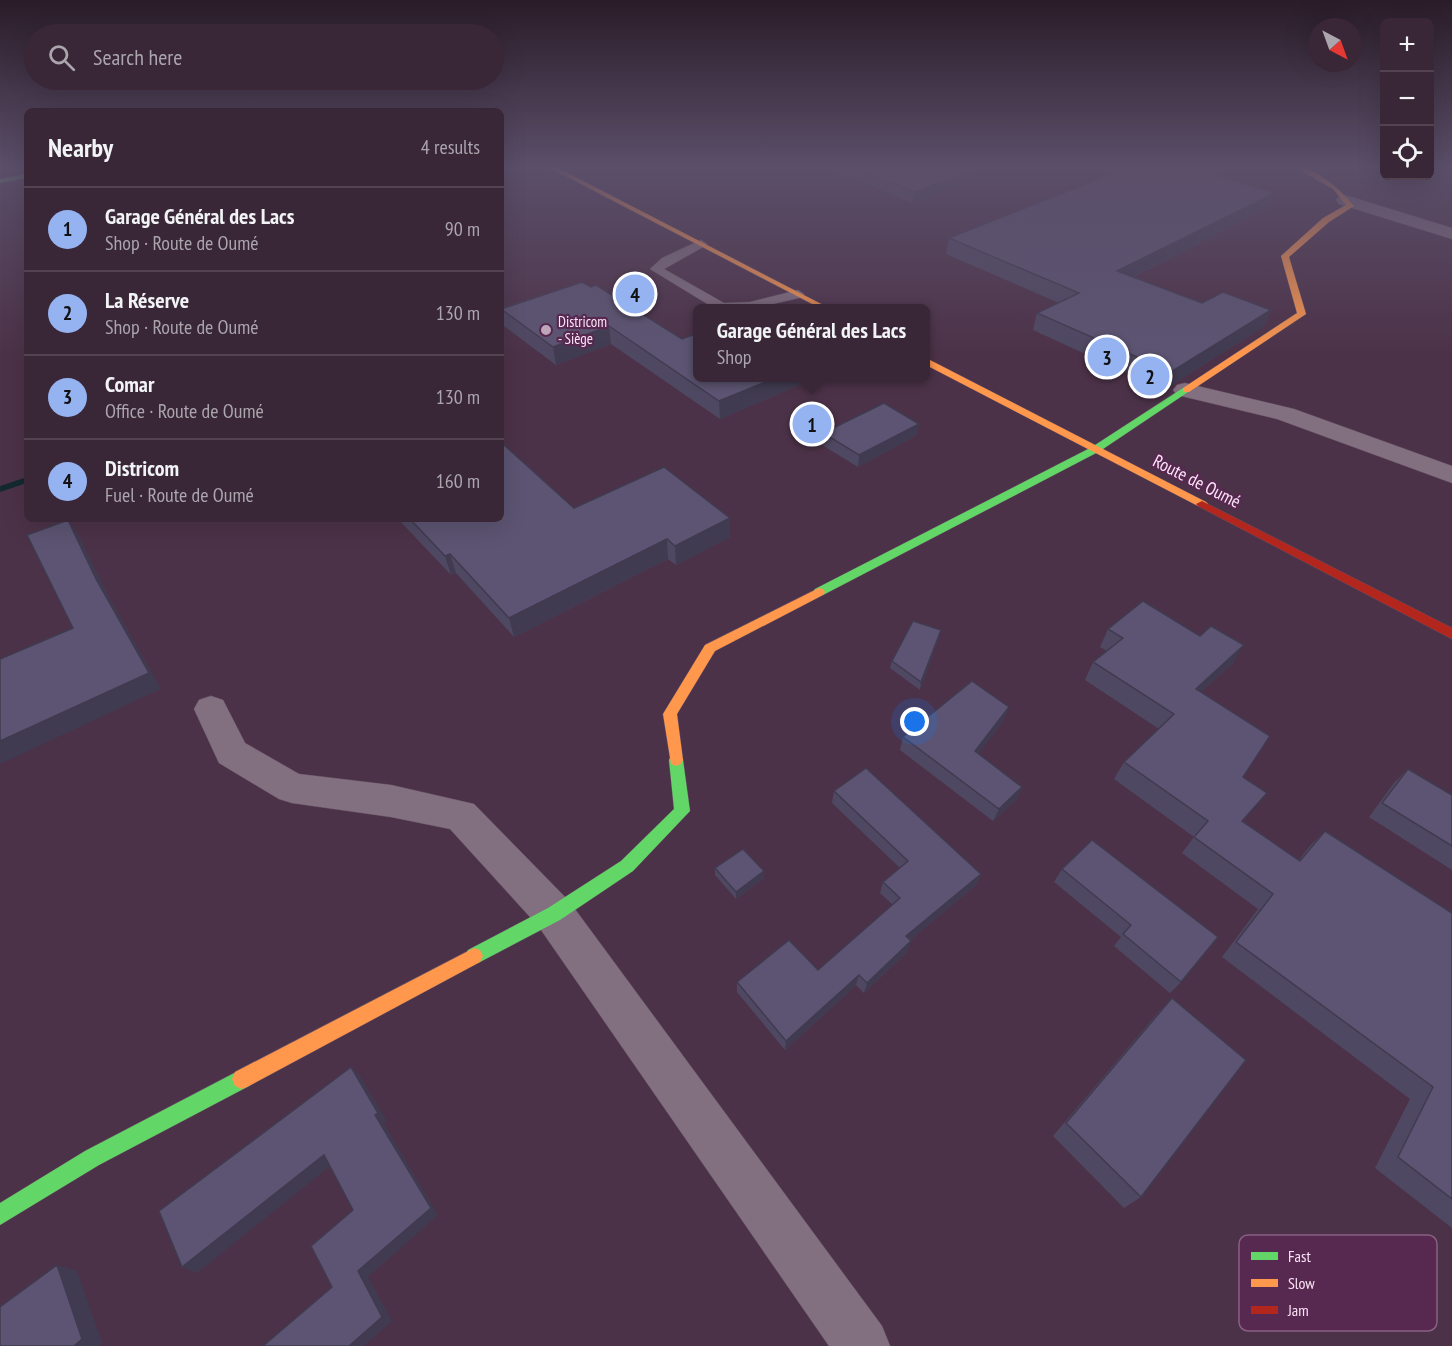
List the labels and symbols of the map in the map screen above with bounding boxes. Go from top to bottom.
north arrow [1308,18,1362,72]
pin: 4 [616,272,654,316]
place label: Districom - Siège [558,312,607,348]
marker: Districom - Siège [539,323,553,337]
pin: 3 [1088,334,1126,380]
pin: 2 [1130,354,1170,398]
pin: 1 [792,402,832,446]
street label: Route de Oumé [1149,449,1245,513]
your location [900,707,929,736]
legend [1239,1235,1437,1331]
text: Fast [1288,1246,1311,1266]
text: Slow [1288,1273,1315,1293]
text: Jam [1287,1300,1309,1320]

